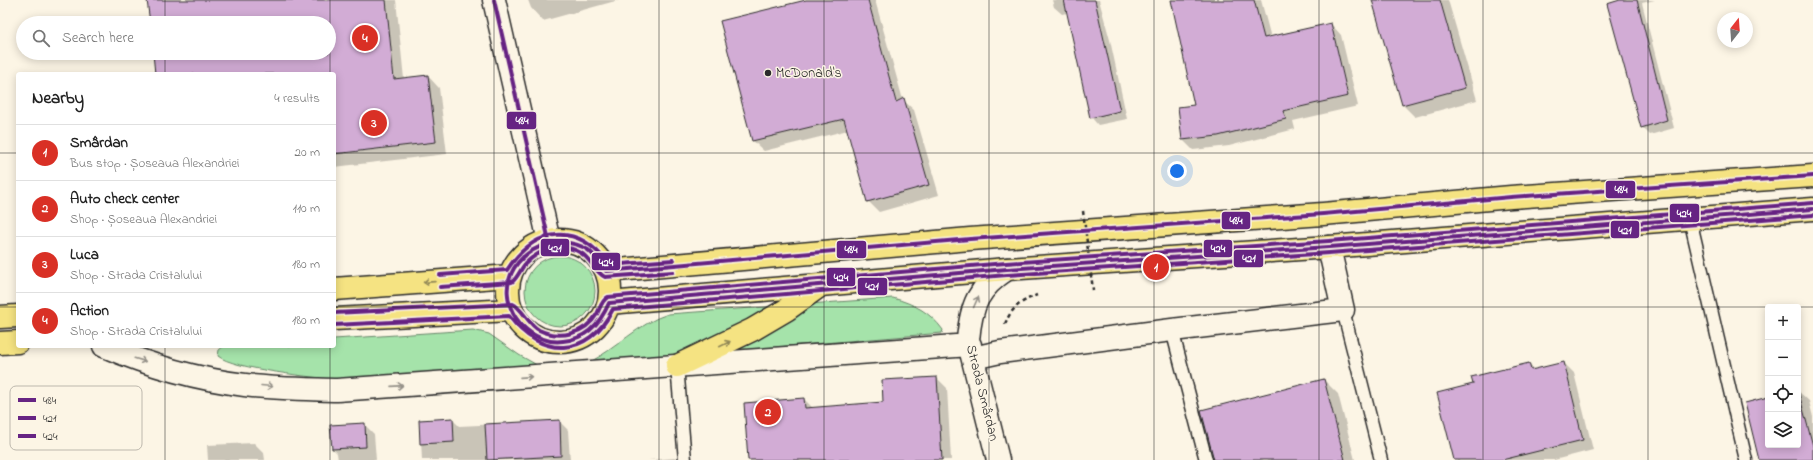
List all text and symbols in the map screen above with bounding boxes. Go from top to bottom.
north arrow [1717,12,1753,48]
search box [16,16,336,60]
pin: 4 [352,23,378,53]
icon: search [30,27,52,49]
text: Search here [62,27,134,49]
place label: McDonald's [776,63,842,84]
marker: McDonald's [763,68,773,78]
text: Nearby [32,86,84,111]
text: 4 results [274,89,320,108]
pin: 3 [361,108,387,138]
line badge: 484 [506,111,537,130]
text: 484 [514,113,529,129]
text: Smârdan [70,132,128,154]
text: 1 [43,143,47,162]
text: 20 m [295,143,320,162]
text: Bus stop · Șoseaua Alexandriei [70,154,239,173]
your location [1167,161,1187,181]
line badge: 484 [1605,180,1636,199]
text: 484 [1613,182,1628,198]
text: Auto check center [70,188,179,210]
text: 2 [42,199,48,218]
text: 110 m [293,199,320,218]
line badge: 424 [1669,203,1700,223]
text: 424 [1676,206,1692,222]
text: Shop · Șoseaua Alexandriei [70,210,217,229]
line badge: 484 [1221,211,1251,230]
text: 484 [1228,213,1243,229]
line badge: 421 [1610,220,1640,239]
text: 421 [1617,223,1632,239]
line badge: 421 [540,238,570,257]
line badge: 424 [1203,239,1233,258]
line badge: 484 [836,240,867,259]
text: 421 [547,241,562,257]
text: 424 [1210,241,1226,257]
text: 484 [843,242,858,258]
text: Luca [70,244,99,266]
line badge: 421 [1233,249,1264,268]
text: 421 [1241,251,1256,267]
line badge: 424 [591,252,621,271]
pin: 1 [1143,252,1169,282]
text: 3 [42,255,48,274]
text: 180 m [292,255,320,274]
text: 424 [598,255,614,271]
text: Shop · Strada Cristalului [70,266,202,285]
line badge: 424 [826,267,856,287]
text: 424 [833,270,849,286]
line badge: 421 [857,277,888,296]
one-way arrow [423,279,436,286]
text: 421 [864,279,879,295]
one-way arrow [973,296,980,308]
text: Action [70,300,109,322]
map controls [1765,304,1801,448]
button: + [1765,304,1801,340]
text: 4 [42,311,48,330]
text: 180 m [292,311,320,330]
text: Shop · Strada Cristalului [70,322,202,341]
one-way arrow [718,340,730,347]
button: − [1765,340,1801,376]
street label: Strada Smârdan [960,343,1004,443]
one-way arrow [133,357,146,364]
one-way arrow [519,374,532,381]
button: locate [1765,376,1801,412]
one-way arrow [260,383,273,390]
one-way arrow [390,383,403,390]
legend [10,386,142,450]
text: 484 [43,393,57,409]
pin: 2 [755,397,781,427]
text: 421 [43,411,57,427]
button: layers [1765,412,1801,448]
text: 424 [43,429,58,445]

